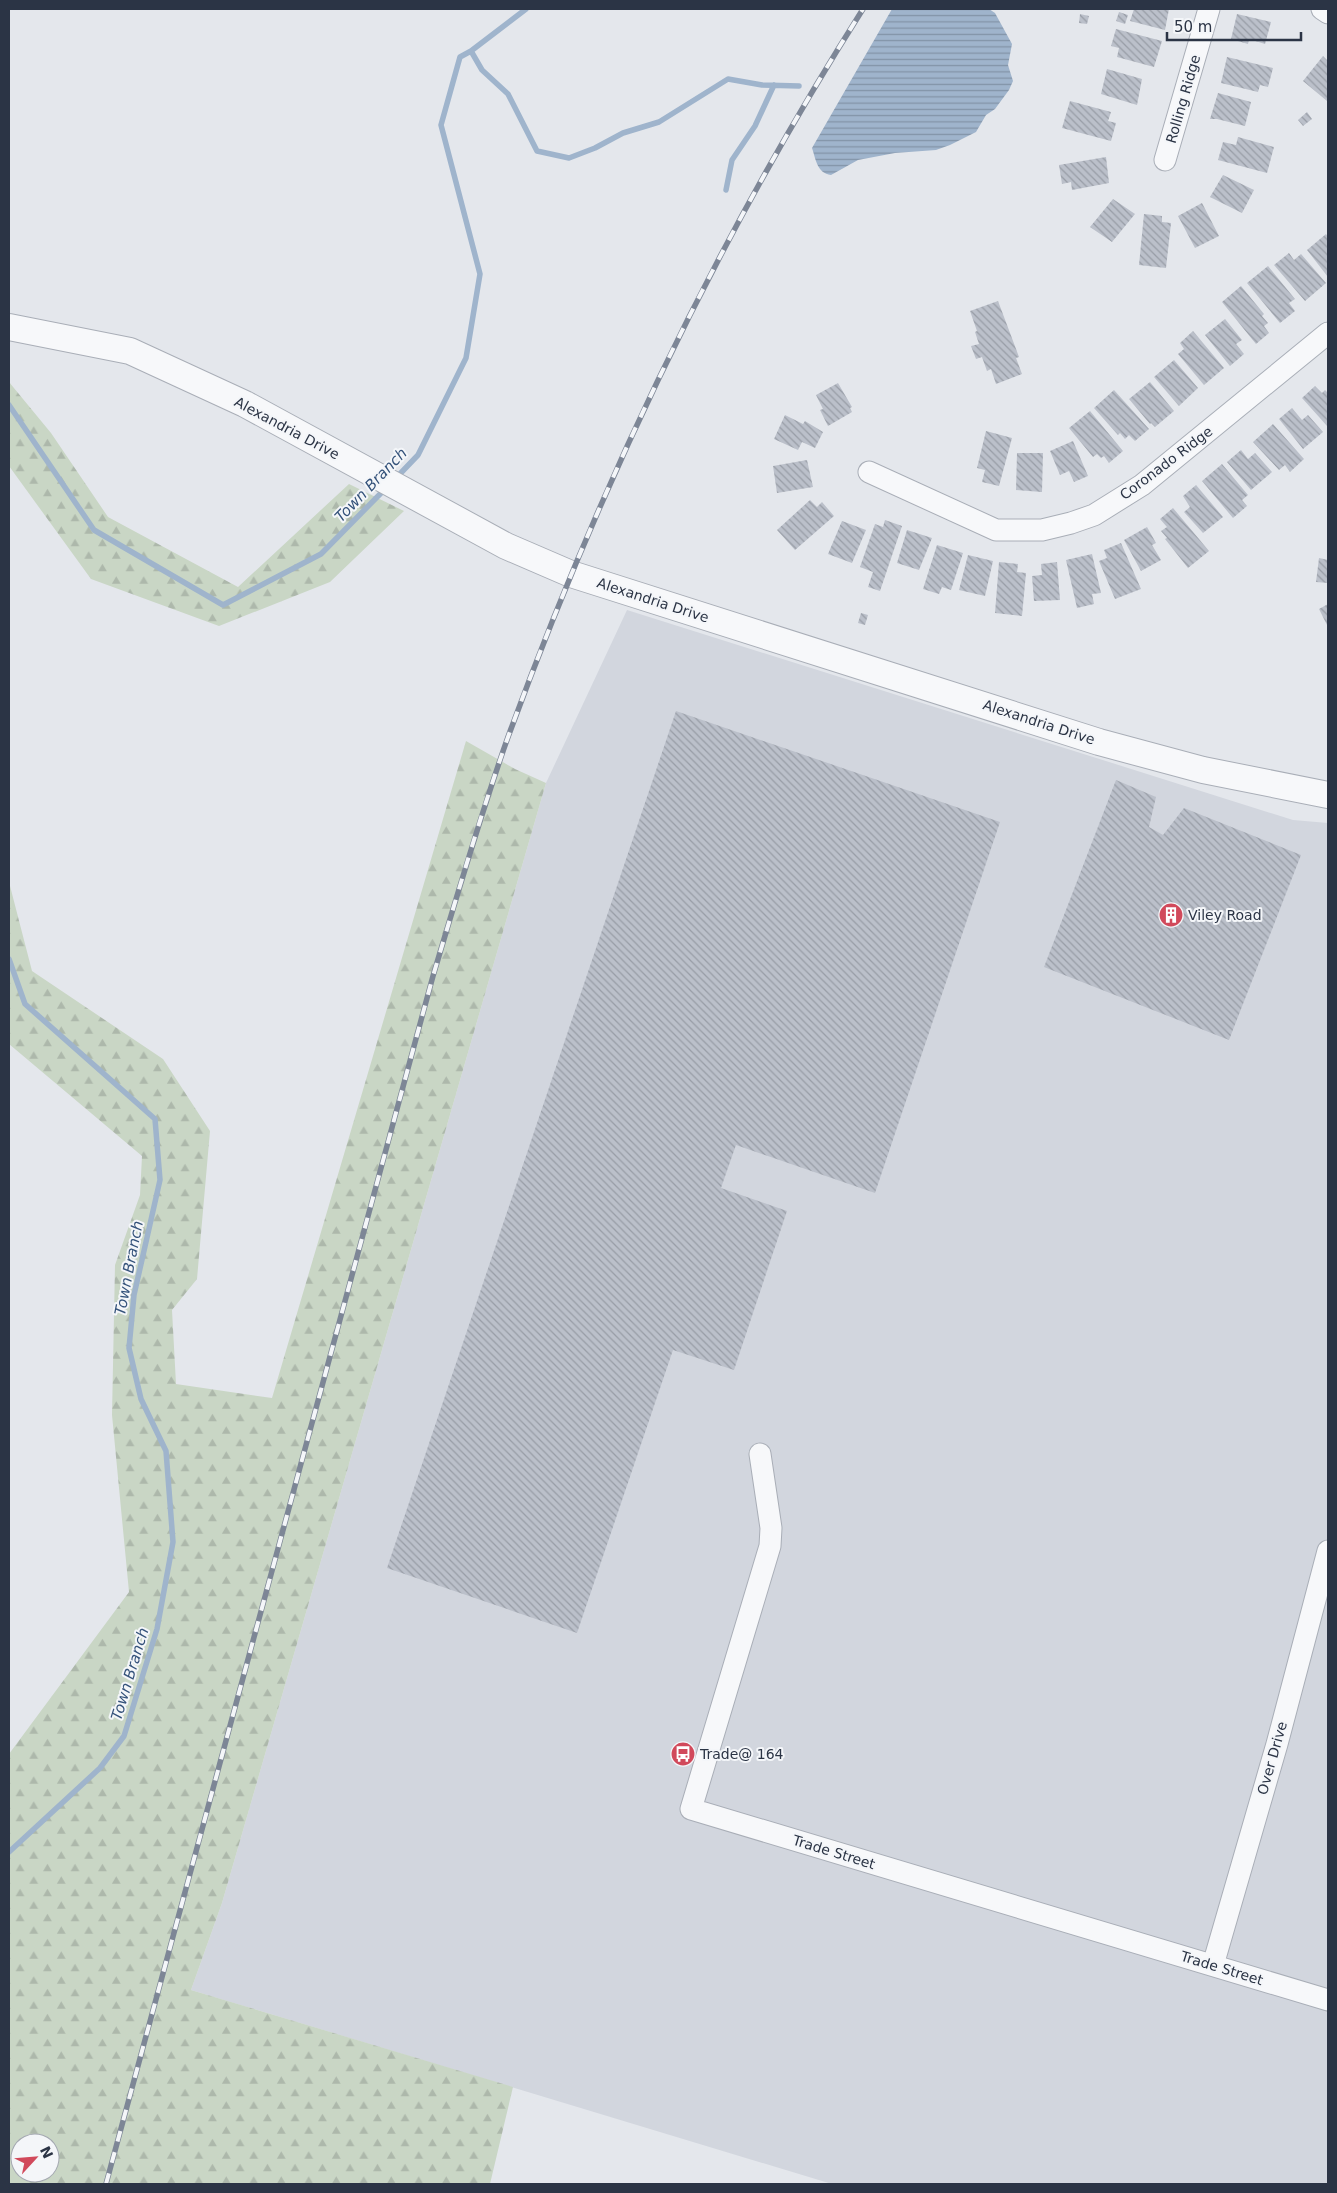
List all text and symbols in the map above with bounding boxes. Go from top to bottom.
scale bar [1167,10,1301,42]
text: 50 m [1174,18,1212,36]
street label: Rolling Ridge [1163,53,1203,145]
street label: Alexandria Drive [232,394,342,462]
street label: Coronado Ridge [1117,423,1215,503]
water label: Town Branch [331,444,411,526]
street label: Alexandria Drive [595,574,711,626]
street label: Alexandria Drive [981,696,1097,748]
building icon: Viley Road [1158,902,1184,928]
place label: Viley Road [1188,907,1262,923]
water label: Town Branch [111,1219,147,1317]
water label: Town Branch [107,1625,153,1723]
street label: Over Drive [1254,1720,1290,1796]
bus stop icon: Trade@ 164 [670,1741,696,1767]
place label: Trade@ 164 [699,1746,784,1762]
street label: Trade Street [790,1832,878,1872]
street label: Trade Street [1178,1948,1266,1988]
north arrow [10,2133,60,2183]
text: N [37,2144,56,2161]

